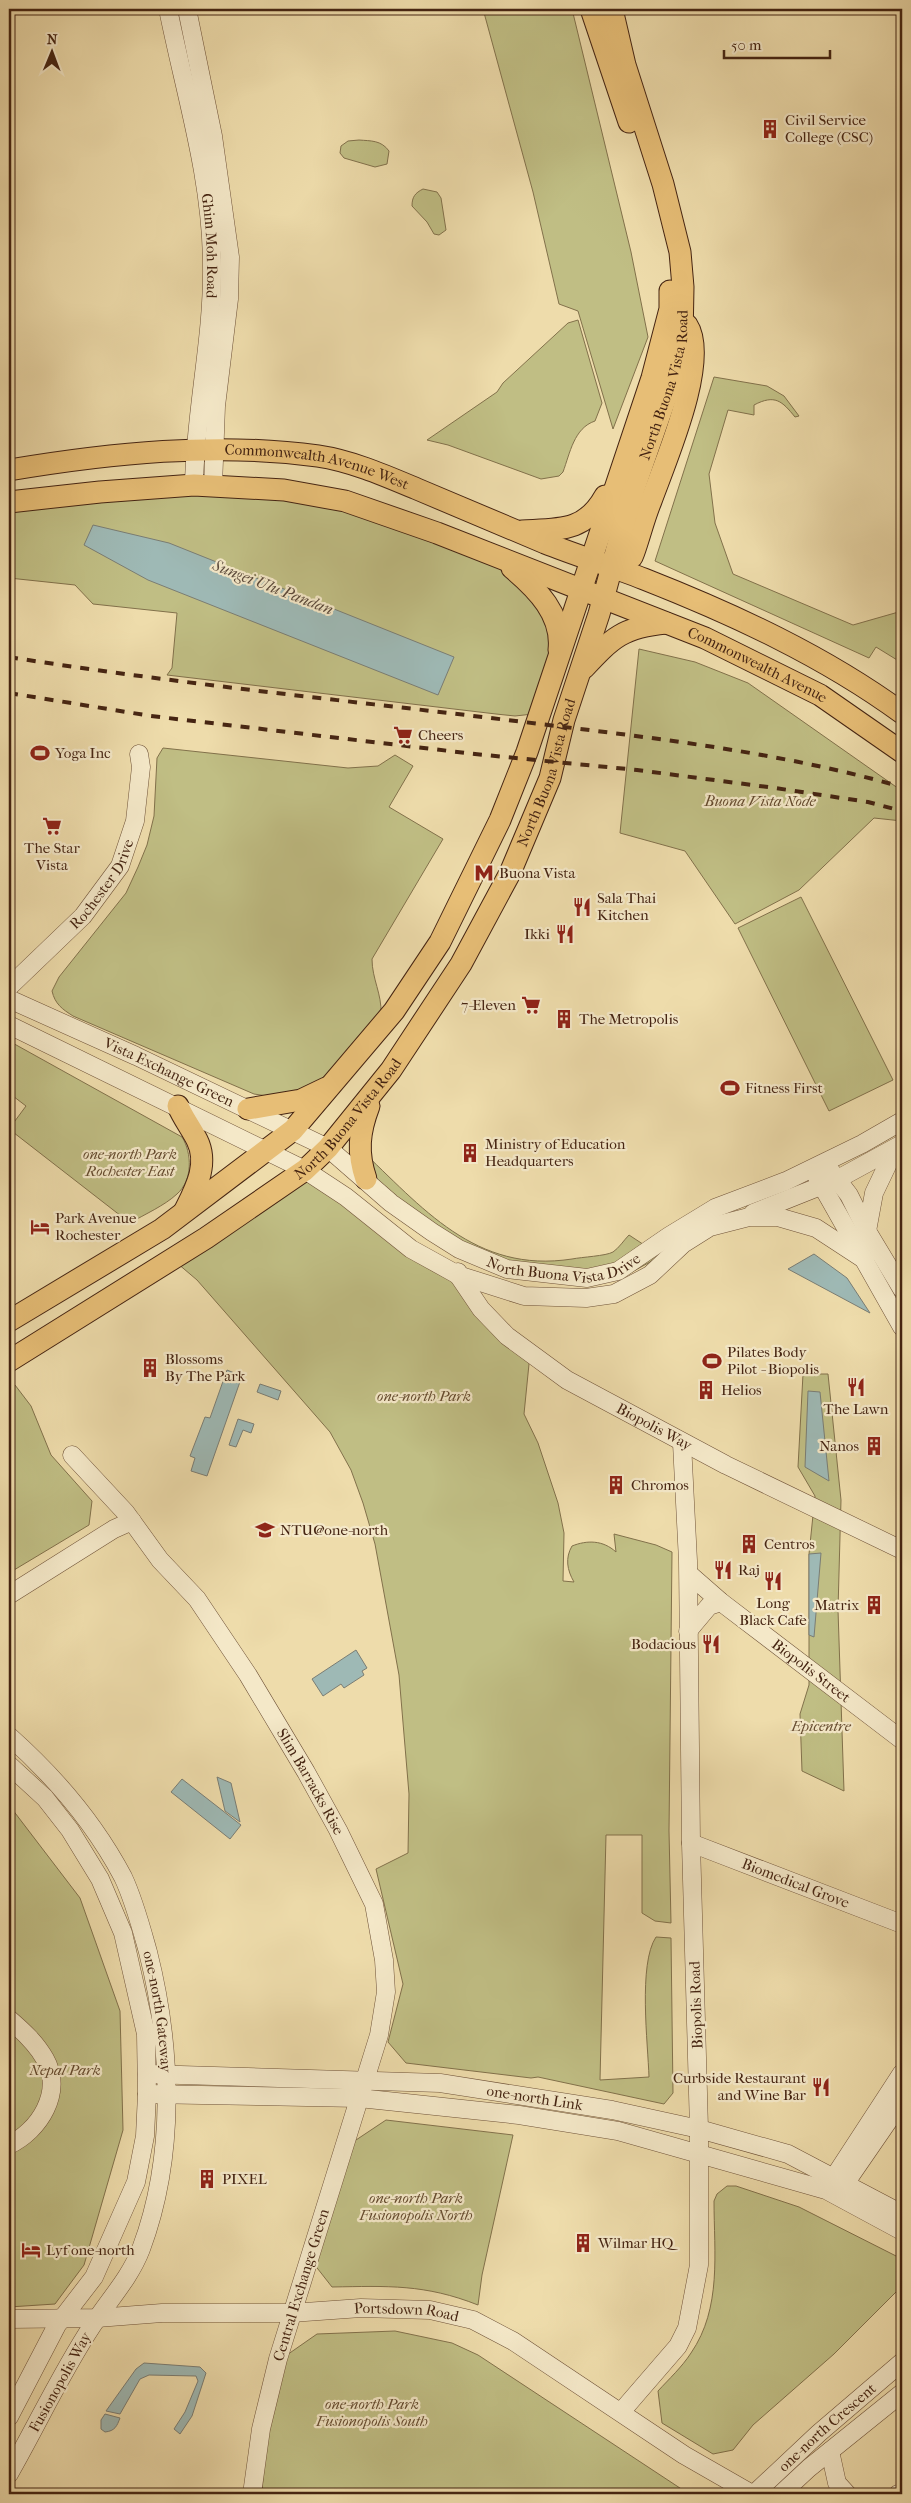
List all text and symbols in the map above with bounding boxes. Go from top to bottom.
north arrow [28,28,78,78]
scale bar [724,28,830,60]
text: N [47,31,58,48]
text: 50 m [731,36,762,54]
place label: Civil Service College (CSC) [785,111,873,146]
building icon: Civil Service College (CSC) [759,118,781,140]
street label: Ghim Moh Road [198,192,221,300]
street label: North Buona Vista Road [636,309,692,462]
street label: Commonwealth Avenue West [224,441,412,494]
water label: Sungei Ulu Pandan [209,555,336,619]
street label: Commonwealth Avenue [685,623,831,707]
street label: North Buona Vista Road [513,695,580,849]
supermarket icon: Cheers [392,724,414,746]
place label: Cheers [418,726,464,744]
sports icon: Yoga Inc [29,742,51,764]
place label: Yoga Inc [54,744,111,762]
park label: Buona Vista Node [703,792,817,810]
supermarket icon: The Star Vista [41,815,63,837]
street label: Rochester Drive [66,836,138,933]
place label: The Star Vista [24,839,81,874]
metro station icon: Buona Vista [473,862,495,884]
place label: Buona Vista [499,864,577,882]
place label: Sala Thai Kitchen [597,889,657,924]
restaurant icon: Sala Thai Kitchen [571,896,593,918]
restaurant icon: Ikki [554,923,576,945]
place label: Ikki [524,925,551,943]
supermarket icon: 7-Eleven [520,994,542,1016]
place label: 7-Eleven [461,996,516,1014]
building icon: The Metropolis [553,1008,575,1030]
place label: The Metropolis [579,1010,679,1028]
street label: Vista Exchange Green [100,1033,237,1111]
street label: North Buona Vista Road [291,1054,406,1184]
sports icon: Fitness First [719,1077,741,1099]
place label: Fitness First [745,1079,823,1097]
place label: Ministry of Education Headquarters [485,1135,626,1170]
building icon: Ministry of Education Headquarters [459,1142,481,1164]
park label: one-north Park Rochester East [83,1145,177,1180]
place label: Park Avenue Rochester [55,1209,137,1244]
hotel icon: Park Avenue Rochester [29,1216,51,1238]
street label: North Buona Vista Drive [484,1249,644,1287]
place label: Pilates Body Pilot - Biopolis [727,1343,820,1378]
place label: Blossoms By The Park [165,1350,245,1385]
sports icon: Pilates Body Pilot - Biopolis [701,1350,723,1372]
building icon: Blossoms By The Park [139,1357,161,1379]
restaurant icon: The Lawn [845,1376,867,1398]
building icon: Helios [695,1379,717,1401]
place label: Helios [721,1381,762,1399]
park label: one-north Park [377,1387,471,1405]
street label: Biopolis Way [613,1399,696,1455]
place label: The Lawn [823,1400,889,1418]
building icon: Nanos [863,1435,885,1457]
place label: Nanos [819,1437,859,1455]
building icon: Chromos [605,1474,627,1496]
place label: Chromos [631,1476,689,1494]
school or university icon: NTU@one-north [254,1519,276,1541]
place label: NTU@one-north [280,1521,389,1539]
building icon: Centros [738,1533,760,1555]
place label: Centros [764,1535,815,1553]
restaurant icon: Raj [712,1559,734,1581]
place label: Raj [738,1561,760,1579]
restaurant icon: Long Black Cafe [762,1570,784,1592]
place label: Long Black Cafe [739,1594,807,1629]
building icon: Matrix [863,1594,885,1616]
place label: Matrix [814,1596,859,1614]
restaurant icon: Bodacious [700,1633,722,1655]
place label: Bodacious [631,1635,696,1653]
street label: Biopolis Street [768,1635,855,1707]
park label: Epicentre [790,1717,852,1735]
street label: Slim Barracks Rise [273,1725,348,1838]
street label: Biomedical Grove [739,1854,852,1912]
street label: one-north Gateway [139,1949,175,2074]
street label: Biopolis Road [685,1960,707,2049]
park label: Nepal Park [28,2061,101,2079]
place label: Curbside Restaurant and Wine Bar [673,2069,807,2104]
restaurant icon: Curbside Restaurant and Wine Bar [810,2076,832,2098]
street label: one-north Link [485,2081,584,2114]
building icon: PIXEL [196,2168,218,2190]
place label: PIXEL [222,2170,267,2188]
park label: one-north Park Fusionopolis North [358,2189,473,2224]
street label: Central Exchange Green [269,2206,333,2363]
building icon: Wilmar HQ [572,2232,594,2254]
place label: Wilmar HQ [597,2234,679,2252]
hotel icon: Lyf one-north [20,2239,42,2261]
place label: Lyf one-north [46,2241,135,2259]
street label: Portsdown Road [353,2299,461,2326]
street label: Fusionopolis Way [25,2328,95,2435]
street label: one-north Crescent [775,2379,880,2475]
park label: one-north Park Fusionopolis South [315,2395,428,2430]

